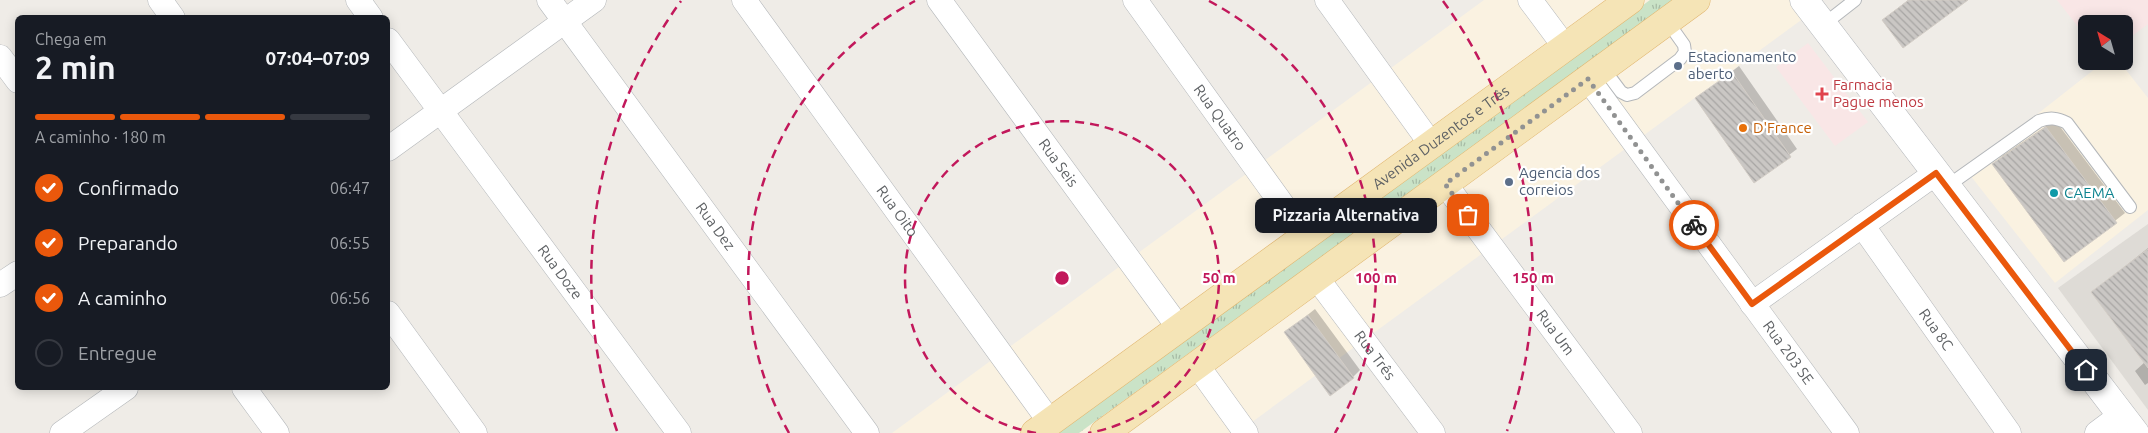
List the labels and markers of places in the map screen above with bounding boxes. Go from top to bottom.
place label: Estacionamento aberto [1688,48,1797,82]
marker: Estacionamento aberto [1672,60,1684,72]
place label: Farmacia Pague menos [1833,76,1924,110]
marker: Farmacia Pague menos [1815,87,1829,101]
place label: D'France [1753,119,1812,136]
marker: D'France [1737,122,1749,134]
place label: Agencia dos correios [1519,164,1600,198]
marker: Agencia dos correios [1503,176,1515,188]
place label: CAEMA [2064,184,2115,201]
marker: CAEMA [2048,187,2060,199]
pin [1447,194,1489,236]
callout: Pizzaria Alternativa [1256,198,1438,232]
centre of rings [1053,269,1071,287]
pin [2065,349,2107,391]

